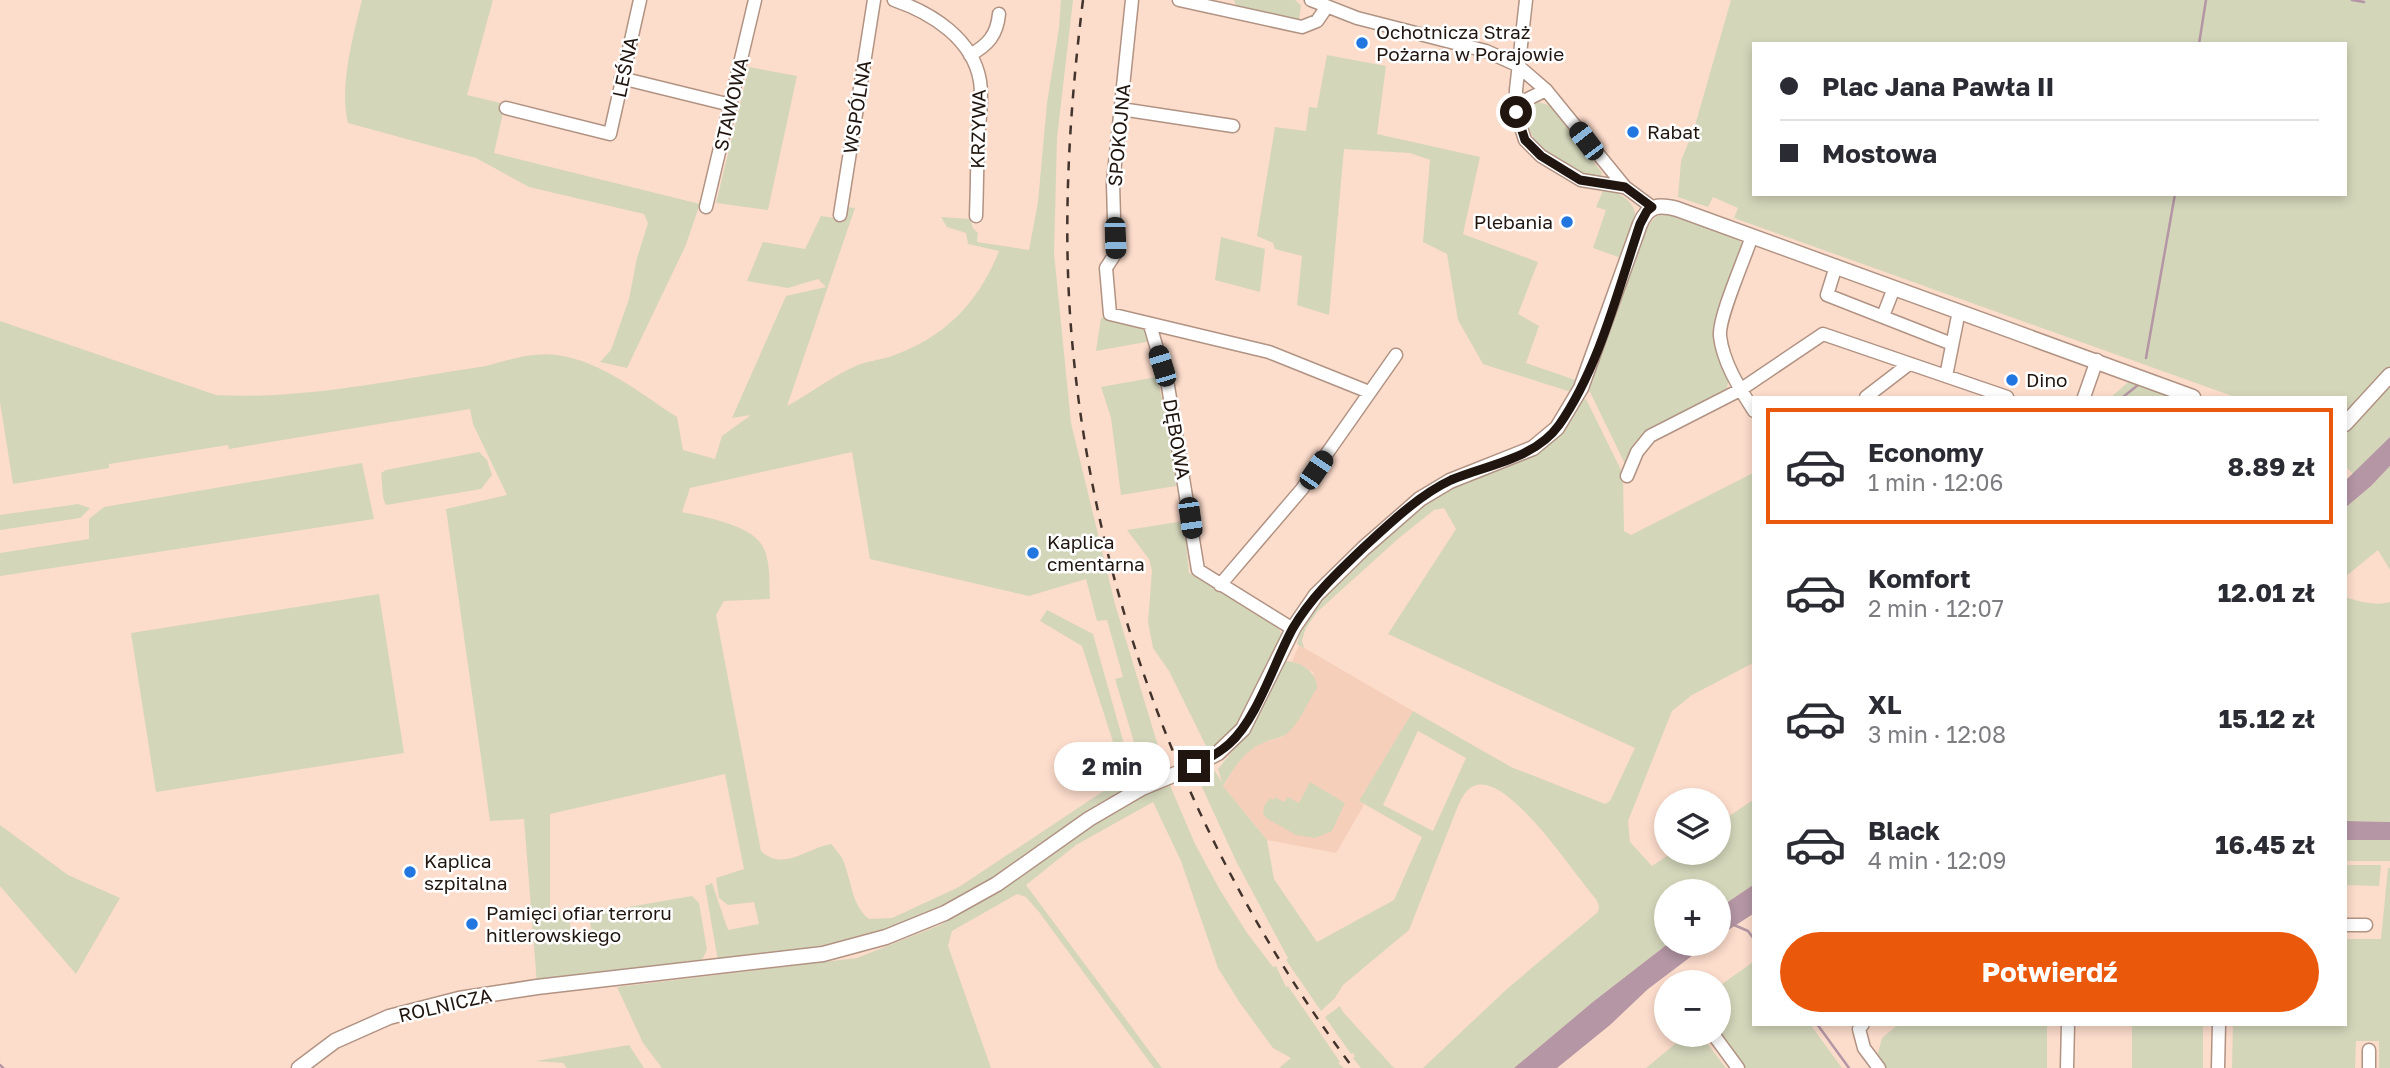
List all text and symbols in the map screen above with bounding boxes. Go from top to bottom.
place label: Ochotnicza Straż Pożarna w Porajowie [1376,20,1564,65]
street label: LEŚNA [607,34,642,99]
marker: Ochotnicza Straż Pożarna w Porajowie [1354,35,1370,51]
street label: STAWOWA [709,54,753,153]
street label: WSPÓLNA [838,58,875,155]
text: Plac Jana Pawła II [1822,71,2054,102]
street label: SPOKOJNA [1103,82,1134,187]
street label: KRZYWA [965,89,990,169]
route start [1500,96,1532,128]
car [1565,118,1608,164]
place label: Rabat [1647,120,1700,143]
marker: Rabat [1625,124,1641,140]
text: Mostowa [1822,138,1937,169]
place label: Plebania [1474,210,1553,233]
marker: Plebania [1559,214,1575,230]
car [1104,217,1127,259]
car [1146,343,1179,389]
place label: Dino [2026,368,2067,391]
marker: Dino [2004,372,2020,388]
street label: DĘBOWA [1159,397,1196,481]
icon: car [1784,435,1847,498]
text: Economy [1868,437,1984,468]
car [1296,447,1337,493]
text: 8.89 zł [2227,451,2315,482]
text: 1 min · 12:06 [1868,468,2004,496]
car [1177,496,1204,540]
place label: Kaplica cmentarna [1047,530,1145,575]
marker: Kaplica cmentarna [1025,545,1041,561]
icon: car [1784,561,1847,624]
text: Komfort [1868,563,1971,594]
text: 12.01 zł [2218,577,2315,608]
text: 2 min · 12:07 [1868,594,2004,622]
icon: car [1784,687,1847,750]
text: XL [1868,689,1902,720]
text: 15.12 zł [2219,703,2315,734]
text: 3 min · 12:08 [1868,720,2006,748]
callout: 2 min [1054,742,1170,790]
route end [1178,750,1210,782]
text: 2 min [1082,752,1142,780]
map controls [1654,788,1731,1047]
button: layers [1654,788,1731,865]
icon: car [1784,813,1847,876]
text: Black [1868,815,1940,846]
text: 16.45 zł [2215,829,2315,860]
text: 4 min · 12:09 [1868,846,2006,874]
place label: Kaplica szpitalna [424,849,507,894]
marker: Kaplica szpitalna [402,864,418,880]
button: + [1654,879,1731,956]
place label: Pamięci ofiar terroru hitlerowskiego [486,901,672,946]
marker: Pamięci ofiar terroru hitlerowskiego [464,916,480,932]
button: Potwierdź [1780,932,2319,1012]
button: − [1654,970,1731,1047]
street label: ROLNICZA [396,983,494,1026]

